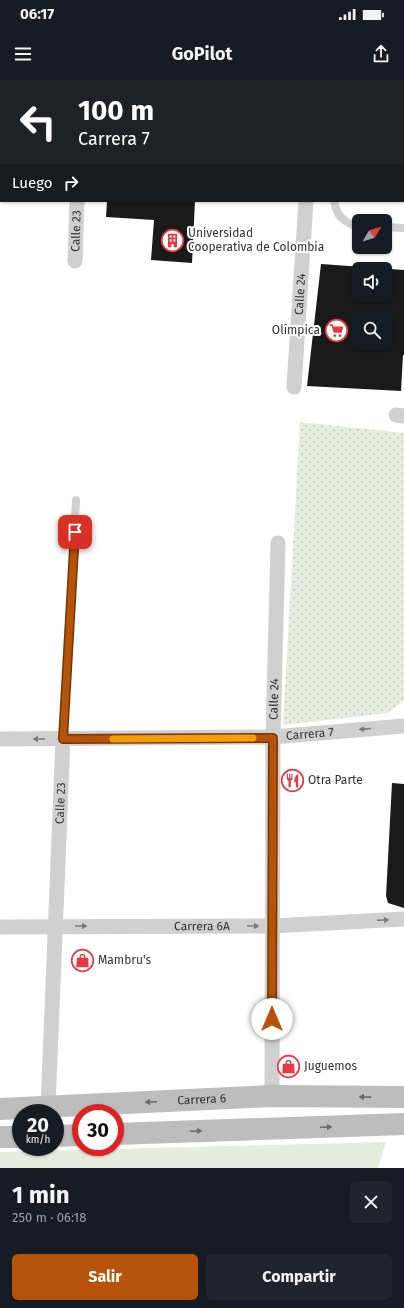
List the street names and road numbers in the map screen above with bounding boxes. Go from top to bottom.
street label: Calle 23 [68,210,84,252]
street label: Calle 24 [292,272,308,315]
street label: Calle 24 [266,677,282,720]
street label: Carrera 7 [285,725,334,743]
street label: Calle 23 [53,782,68,824]
street label: Carrera 6A [174,919,230,933]
street label: Carrera 6 [177,1091,227,1108]

